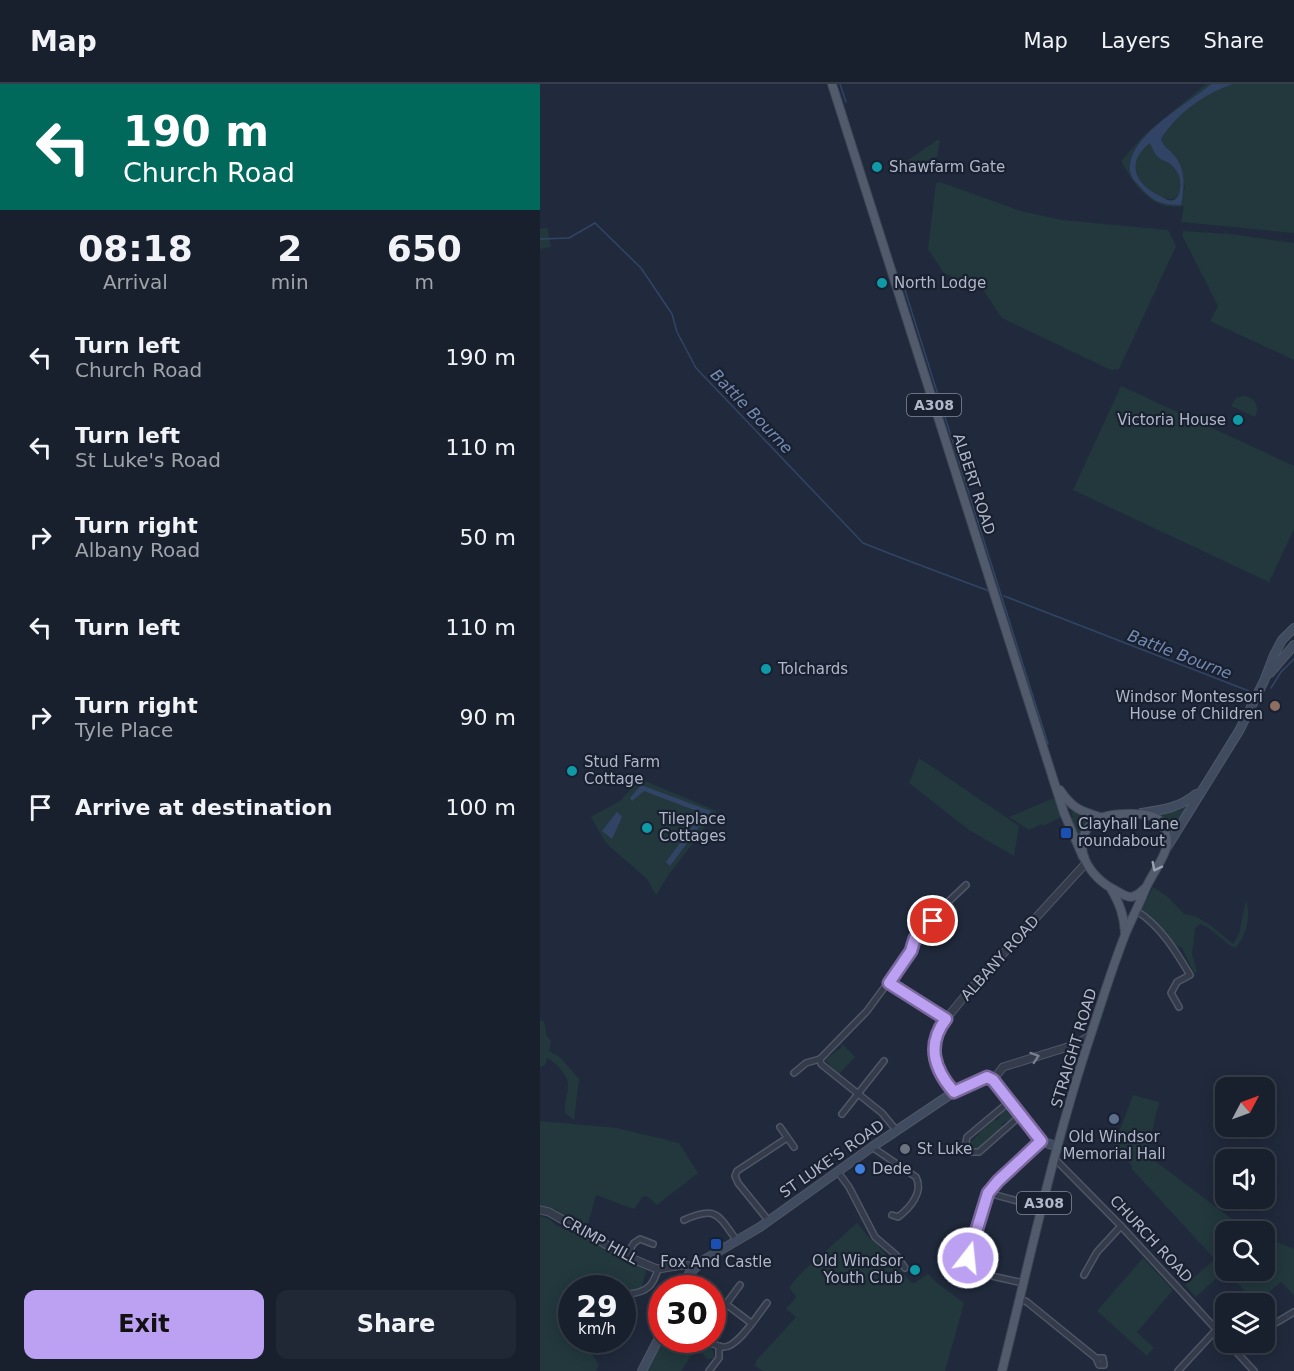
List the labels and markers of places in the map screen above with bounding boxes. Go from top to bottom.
place label: Shawfarm Gate [889,158,1005,176]
marker: Shawfarm Gate [870,160,884,174]
place label: North Lodge [894,274,986,292]
marker: North Lodge [875,276,889,290]
place label: Victoria House [1117,411,1226,429]
marker: Victoria House [1231,413,1245,427]
place label: Tolchards [777,660,848,678]
marker: Tolchards [759,662,773,676]
place label: Windsor Montessori House of Children [1115,688,1263,723]
marker: Windsor Montessori House of Children [1268,699,1282,713]
place label: Stud Farm Cottage [584,753,660,788]
marker: Stud Farm Cottage [565,764,579,778]
place label: Tileplace Cottages [658,810,726,845]
place label: Clayhall Lane roundabout [1078,815,1179,850]
marker: Tileplace Cottages [640,821,654,835]
marker: Clayhall Lane roundabout [1059,826,1073,840]
pin [907,895,958,946]
marker: Old Windsor Memorial Hall [1107,1112,1121,1126]
place label: Old Windsor Memorial Hall [1062,1128,1166,1163]
place label: St Luke [917,1140,972,1158]
marker: St Luke [898,1142,912,1156]
place label: Dede [872,1160,912,1178]
marker: Dede [853,1162,867,1176]
marker: Fox And Castle [709,1237,723,1251]
place label: Old Windsor Youth Club [812,1252,904,1287]
place label: Fox And Castle [660,1253,772,1271]
marker: Old Windsor Youth Club [908,1263,922,1277]

